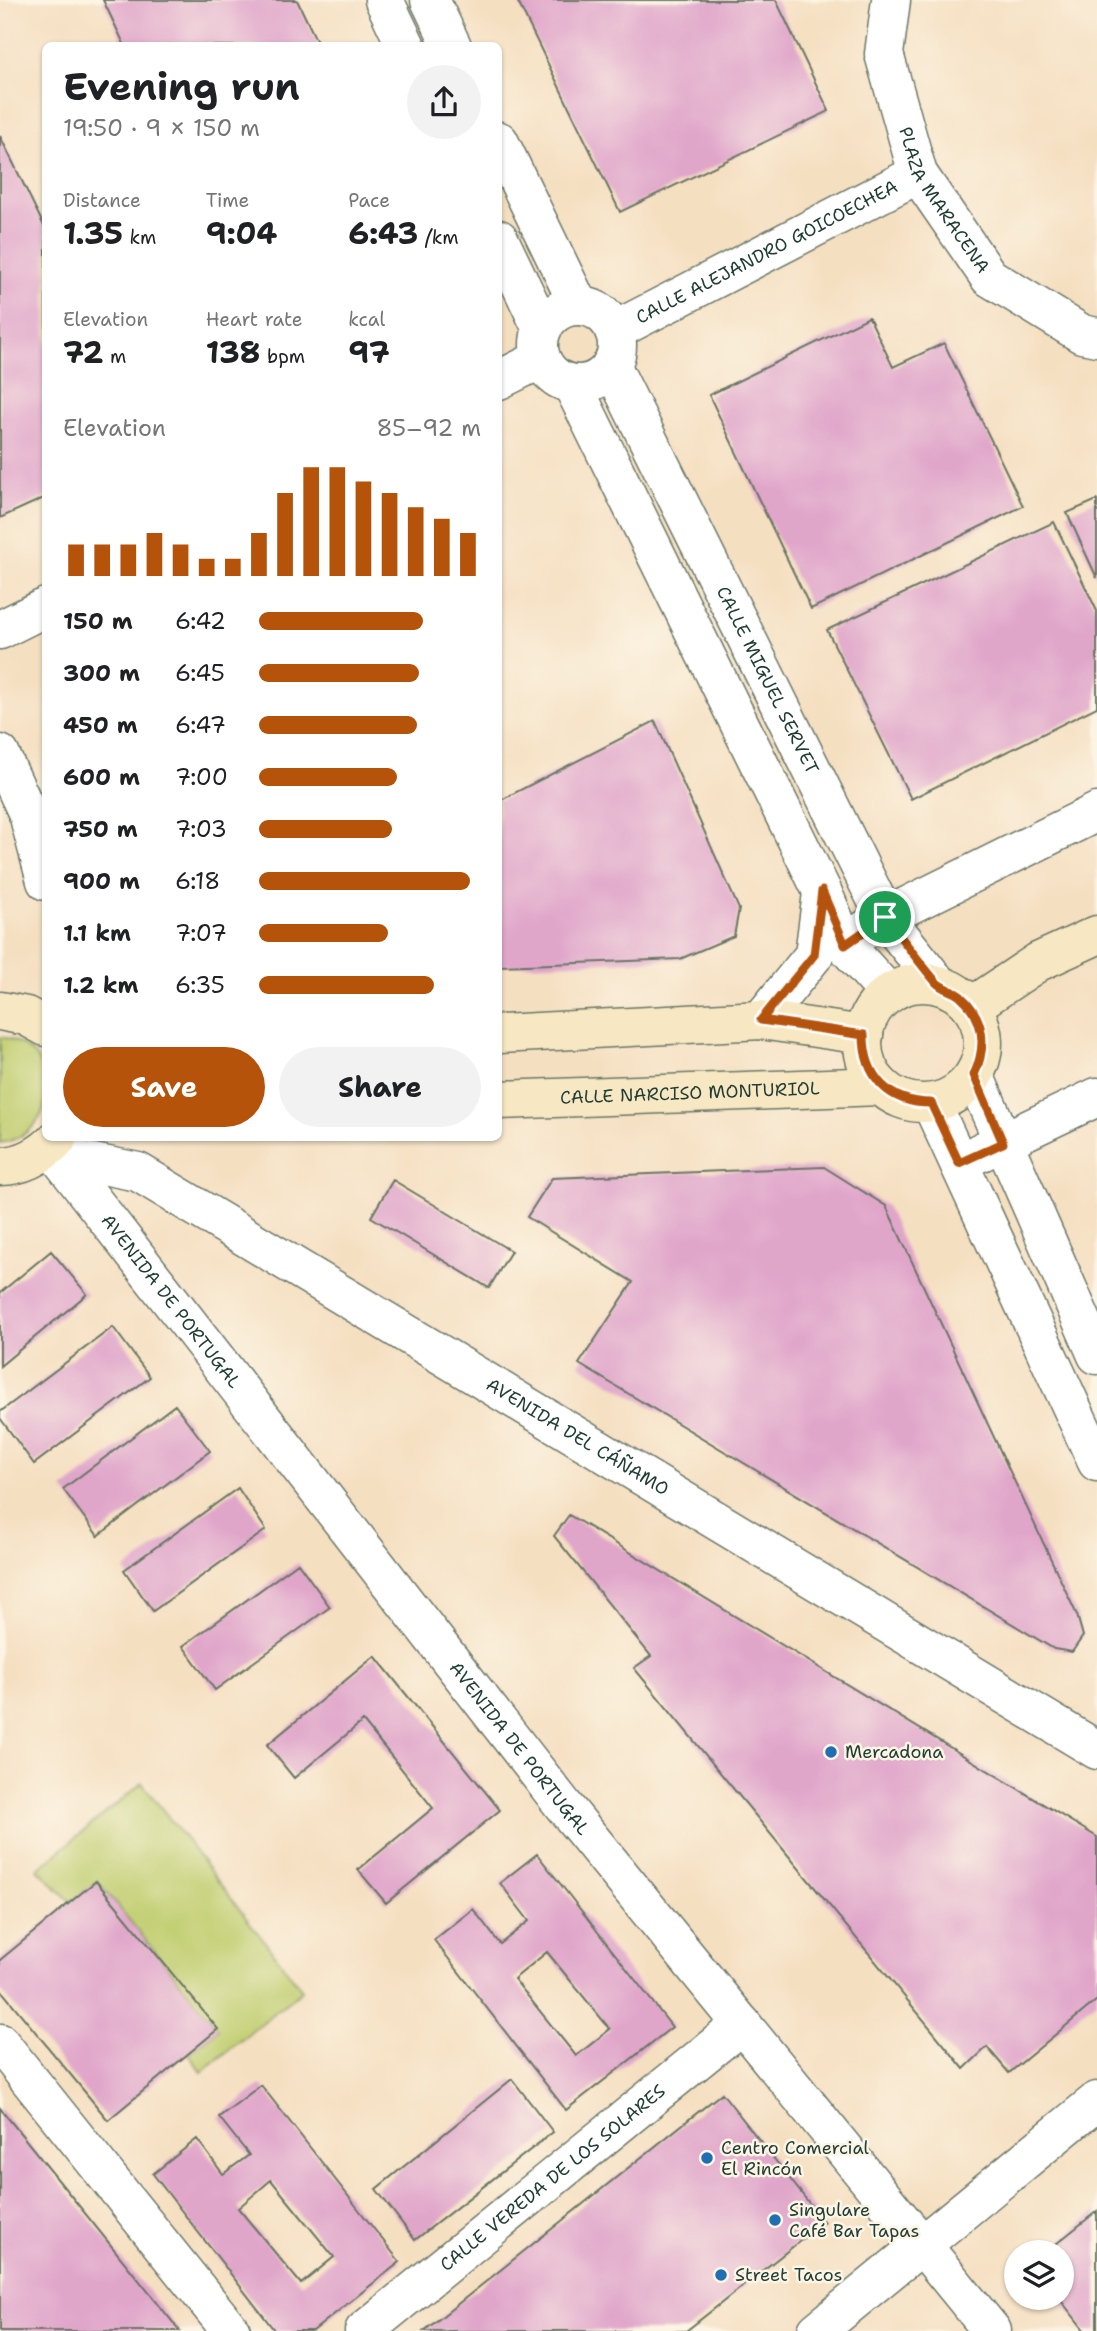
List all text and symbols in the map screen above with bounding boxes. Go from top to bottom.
text: Evening run [63,61,300,112]
button: share [407,65,481,139]
text: 19:50 · 9 × 150 m [63,113,260,143]
street label: PLAZA MARACENA [893,124,995,278]
street label: CALLE ALEJANDRO GOICOECHEA [632,175,902,330]
text: Distance [63,188,141,213]
text: Time [206,188,249,213]
text: Pace [348,188,390,213]
text: 1.35 [63,213,123,254]
text: 9:04 [206,213,277,254]
text: 6:43 [348,213,418,254]
text: km [123,225,156,250]
text: /km [418,225,459,250]
text: Elevation [63,307,148,332]
text: Heart rate [206,307,302,332]
text: kcal [348,307,385,332]
text: 72 [63,332,103,373]
text: 138 [206,332,261,373]
text: 97 [348,332,390,373]
text: m [103,344,126,369]
text: bpm [261,344,305,369]
text: Elevation [63,413,166,443]
text: 85–92 m [377,413,481,443]
street label: CALLE MIGUEL SERVET [711,582,824,778]
text: 150 m [63,606,133,636]
text: 6:42 [175,606,226,636]
text: 300 m [63,658,140,688]
text: 6:45 [175,658,225,688]
text: 450 m [63,710,138,740]
text: 6:47 [175,710,226,740]
text: 600 m [63,762,140,792]
text: 7:00 [175,762,228,792]
text: 750 m [63,814,138,844]
text: 7:03 [175,814,227,844]
text: 900 m [63,866,140,896]
text: 6:18 [175,866,220,896]
pin [855,887,915,947]
icon: arrive [866,898,904,936]
text: 1.1 km [63,918,131,948]
text: 7:07 [175,918,227,948]
text: 1.2 km [63,970,139,1000]
text: 6:35 [175,970,225,1000]
button: Save [63,1047,265,1127]
button: Share [279,1047,481,1127]
street label: CALLE NARCISO MONTURIOL [560,1076,820,1110]
street label: AVENIDA DE PORTUGAL [96,1209,246,1393]
street label: AVENIDA DEL CÁÑAMO [482,1373,673,1501]
street label: AVENIDA DE PORTUGAL [444,1657,595,1840]
place label: Mercadona [845,1740,944,1764]
marker: Mercadona [823,1744,839,1760]
street label: CALLE VEREDA DE LOS SOLARES [435,2079,670,2277]
place label: Centro Comercial El Rincón [721,2136,870,2181]
marker: Centro Comercial El Rincón [699,2150,715,2166]
place label: Singulare Café Bar Tapas [789,2198,919,2243]
marker: Singulare Café Bar Tapas [767,2212,783,2228]
map controls [1004,2240,1074,2310]
button: layers [1004,2240,1074,2310]
place label: Street Tacos [735,2263,842,2287]
marker: Street Tacos [713,2267,729,2283]

